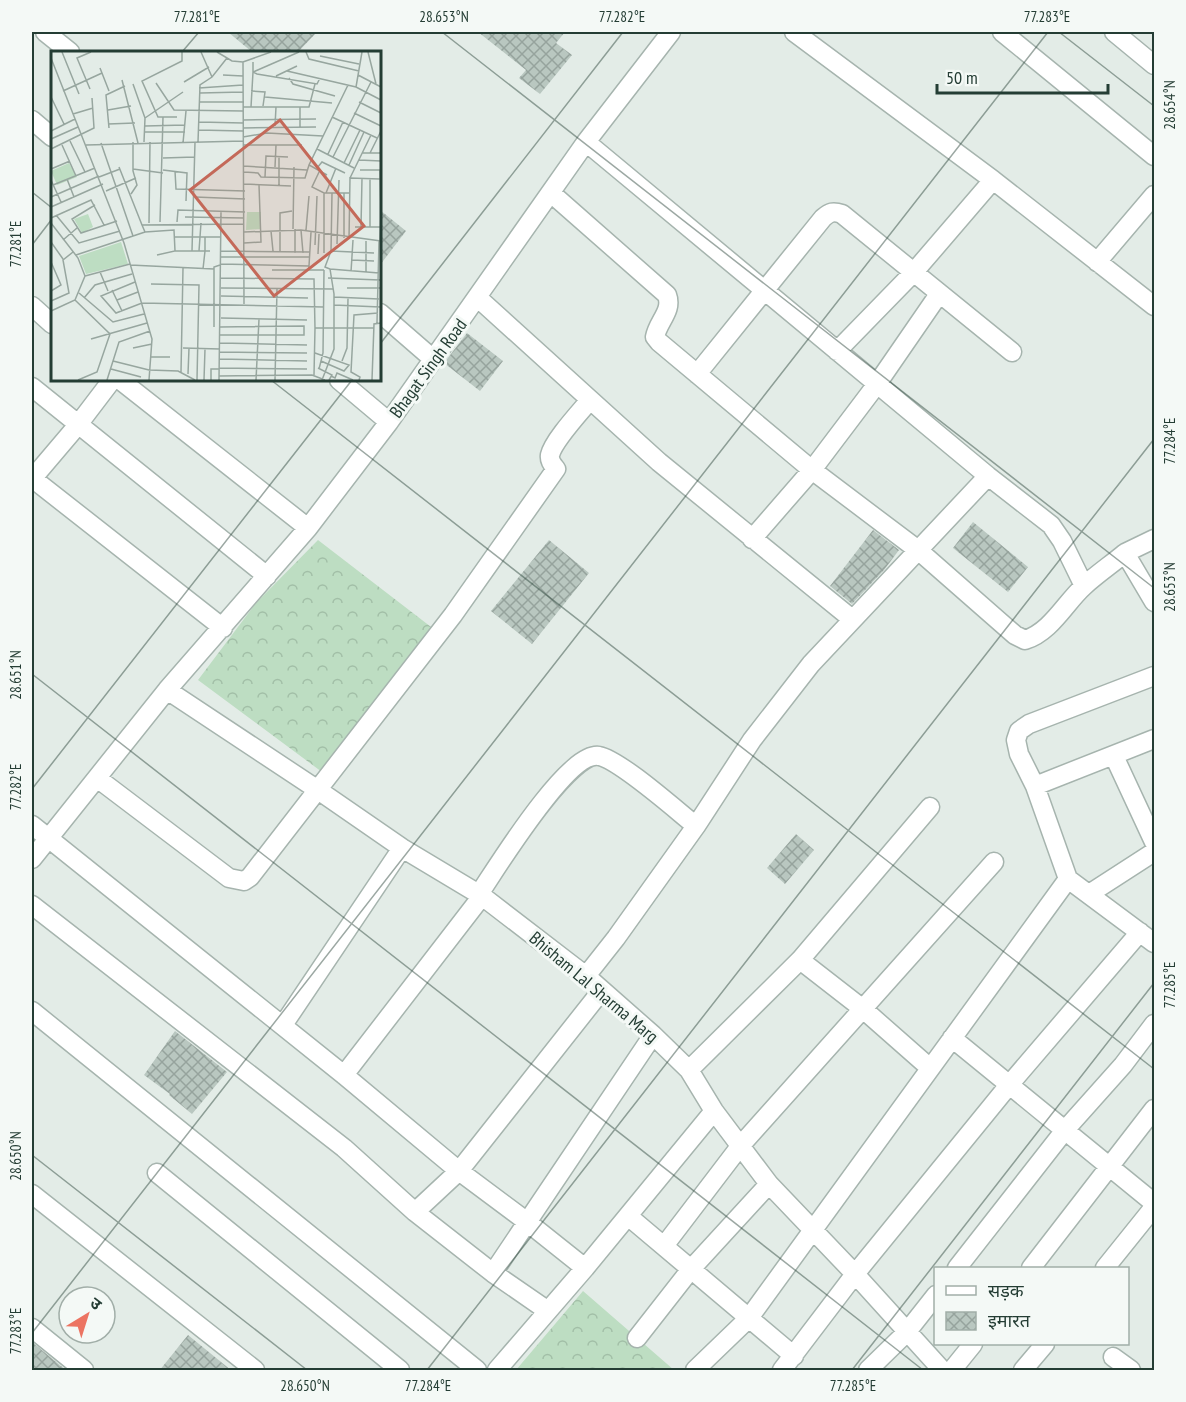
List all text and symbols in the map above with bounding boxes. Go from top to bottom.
text: 77.281°E [174,7,220,26]
text: 28.653°N [419,7,469,26]
text: 77.282°E [599,7,645,26]
text: 77.283°E [1024,7,1070,26]
inset map [51,51,381,381]
scale bar [937,57,1108,95]
text: 50 m [946,66,978,89]
text: 28.654°N [1160,80,1179,130]
text: 77.281°E [6,221,25,267]
street label: Bhagat Singh Road [384,314,472,422]
text: 77.284°E [1160,418,1179,464]
text: 28.653°N [1160,562,1179,612]
text: 28.651°N [6,650,25,700]
text: 77.282°E [6,764,25,810]
street label: Bhisham Lal Sharma Marg [525,926,663,1048]
text: 77.285°E [1160,962,1179,1008]
text: 28.650°N [6,1131,25,1181]
legend [934,1267,1129,1345]
text: सड़क [988,1279,1025,1302]
north arrow [57,1285,117,1345]
text: उ [86,1292,107,1314]
text: 77.283°E [6,1308,25,1354]
text: इमारत [988,1309,1031,1332]
text: 28.650°N [280,1376,330,1395]
text: 77.284°E [405,1376,451,1395]
text: 77.285°E [830,1376,876,1395]

